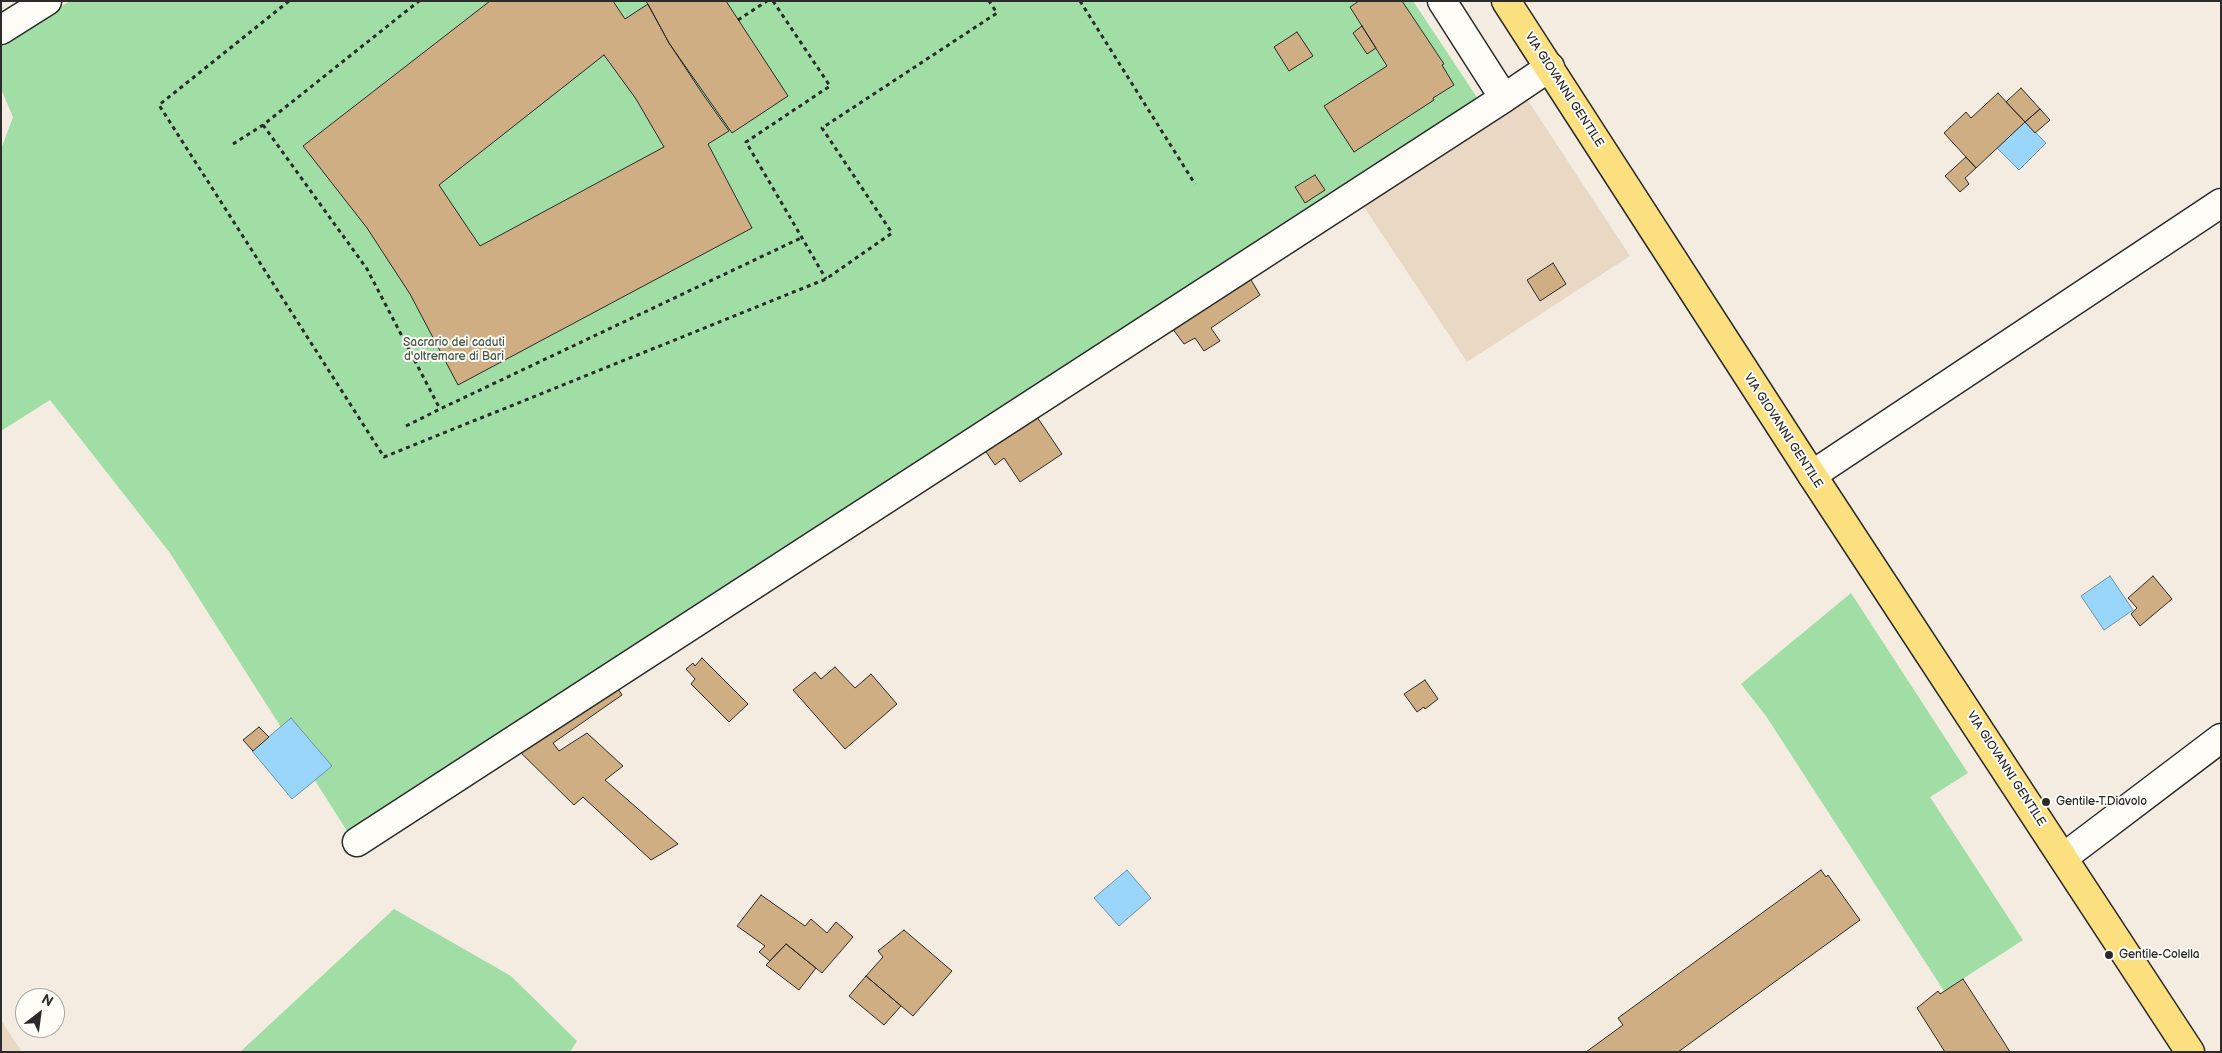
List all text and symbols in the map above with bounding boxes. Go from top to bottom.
street label: VIA GIOVANNI GENTILE [1522,30,1606,150]
park label: Sacrario dei caduti d'oltremare di Bari [403,336,505,364]
street label: VIA GIOVANNI GENTILE [1741,371,1825,491]
street label: VIA GIOVANNI GENTILE [1964,709,2048,829]
place label: Gentile-T.Diavolo [2056,795,2147,809]
marker: Gentile-T.Diavolo [2040,796,2052,808]
place label: Gentile-Colella [2119,948,2200,962]
marker: Gentile-Colella [2103,949,2115,961]
north arrow [15,988,65,1038]
text: N [38,990,56,1010]

